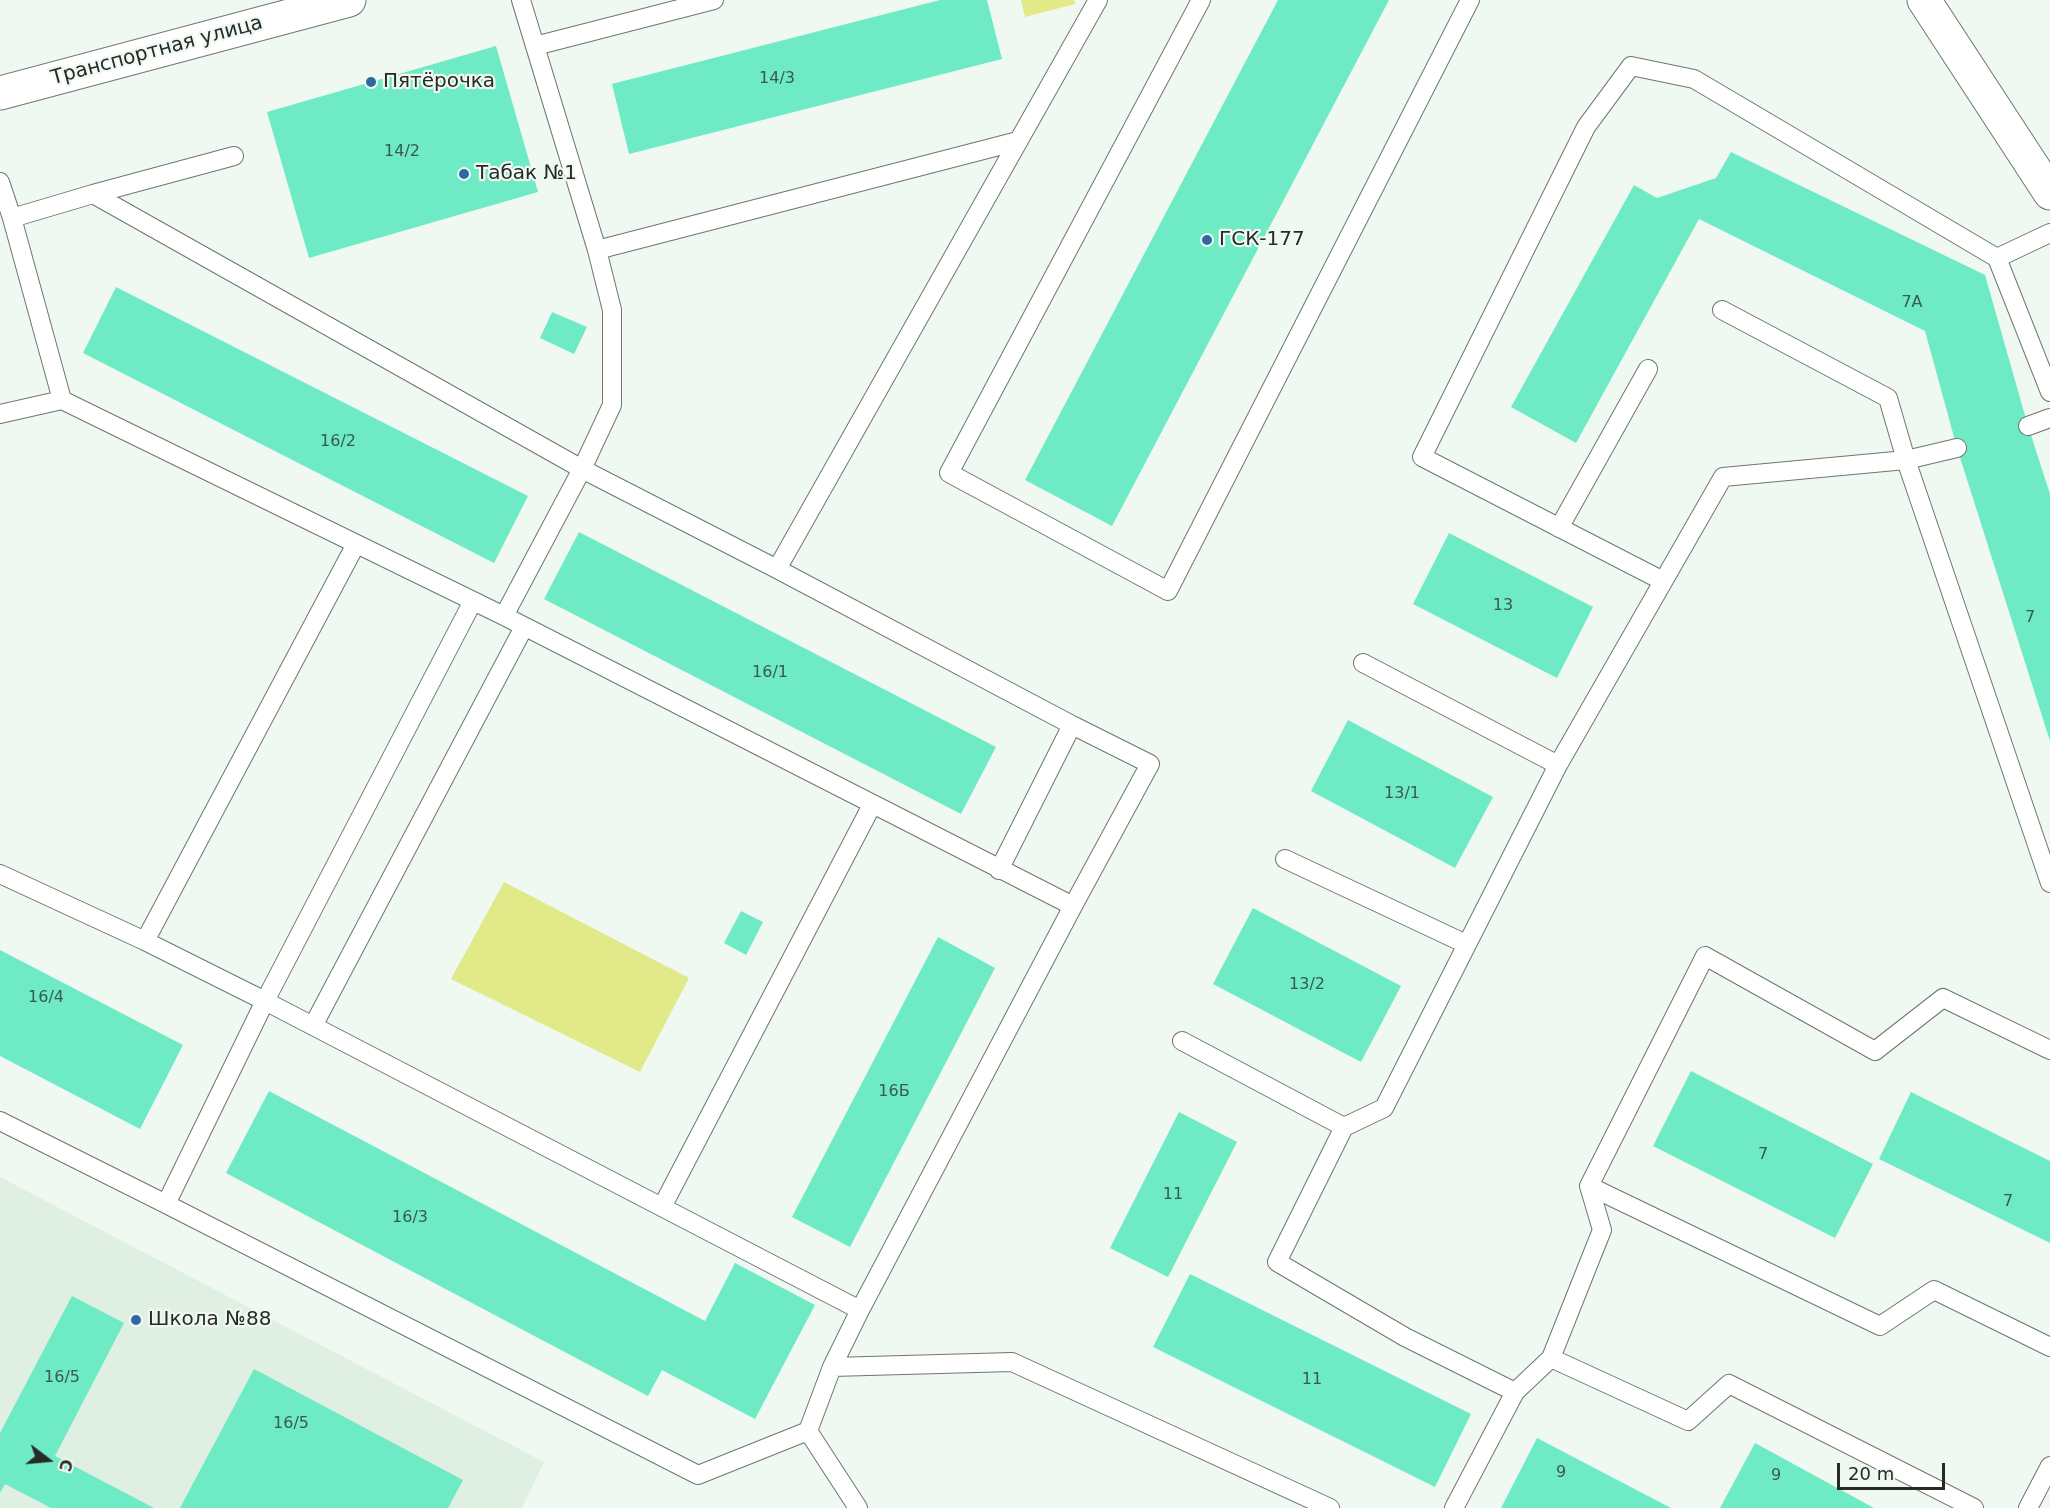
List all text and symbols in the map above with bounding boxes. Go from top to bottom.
street label: Транспортная улица [49,11,265,91]
house number: 14/3 [759,69,795,89]
place label: Пятёрочка [383,70,495,94]
marker: Пятёрочка [364,75,378,89]
house number: 14/2 [384,142,420,162]
place label: Табак №1 [476,162,577,186]
marker: Табак №1 [457,167,471,181]
place label: ГСК-177 [1219,228,1305,252]
marker: ГСК-177 [1200,233,1214,247]
house number: 7А [1901,293,1923,313]
house number: 16/2 [320,432,356,452]
house number: 13 [1493,596,1513,616]
house number: 7 [2025,608,2035,628]
house number: 16/1 [752,663,788,683]
house number: 13/1 [1384,784,1420,804]
house number: 13/2 [1289,975,1325,995]
house number: 16/4 [28,988,64,1008]
house number: 16Б [878,1082,910,1102]
house number: 7 [1758,1145,1768,1165]
house number: 11 [1163,1185,1183,1205]
house number: 7 [2003,1192,2013,1212]
house number: 16/3 [392,1208,428,1228]
place label: Школа №88 [148,1308,271,1332]
marker: Школа №88 [129,1313,143,1327]
house number: 16/5 [44,1368,80,1388]
house number: 11 [1302,1370,1322,1390]
house number: 16/5 [273,1414,309,1434]
north arrow [18,1430,78,1490]
scale bar [1840,1451,1948,1489]
text: С [55,1457,77,1473]
house number: 9 [1556,1463,1566,1483]
text: 20 m [1848,1463,1894,1484]
house number: 9 [1771,1466,1781,1486]

